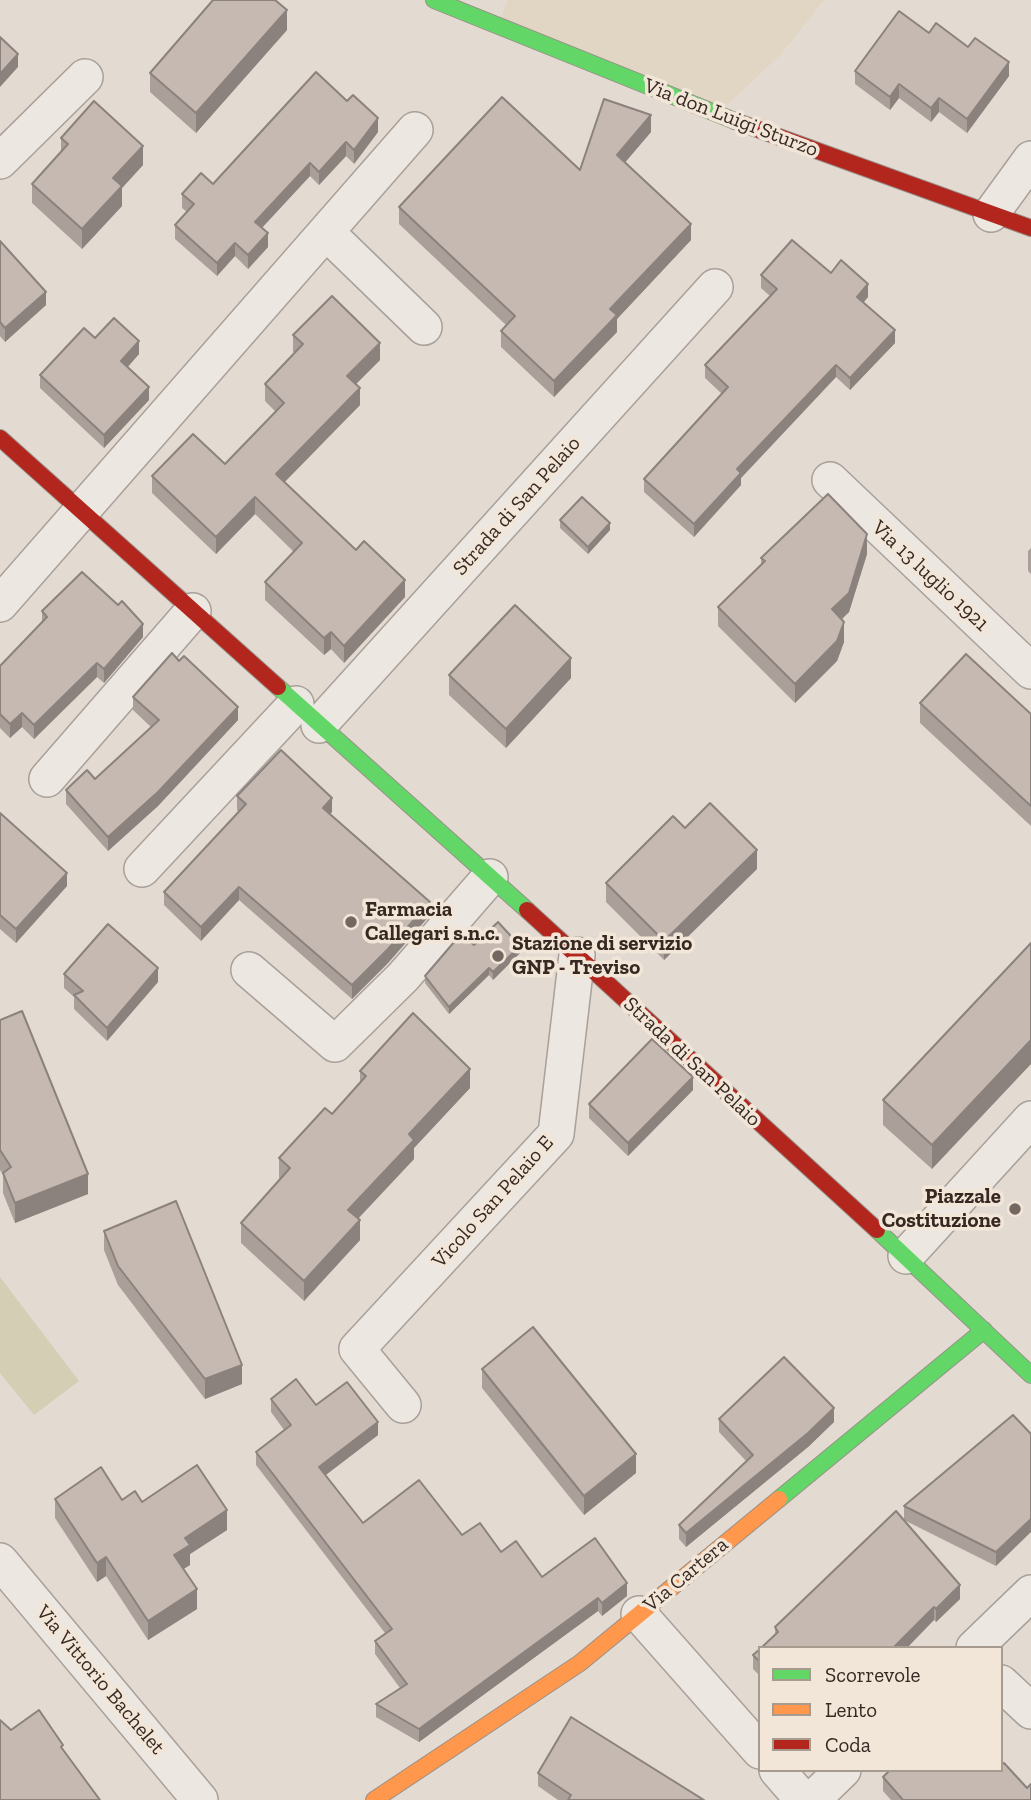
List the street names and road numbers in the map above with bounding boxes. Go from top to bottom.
street label: Via don Luigi Sturzo [640,73,822,163]
street label: Strada di San Pelaio [448,431,586,581]
street label: Via 13 luglio 1921 [866,515,994,637]
street label: Strada di San Pelaio [618,992,766,1132]
street label: Vicolo San Pelaio E [427,1130,559,1274]
street label: Via Cartera [638,1532,734,1618]
street label: Via Vittorio Bachelet [30,1600,170,1760]

